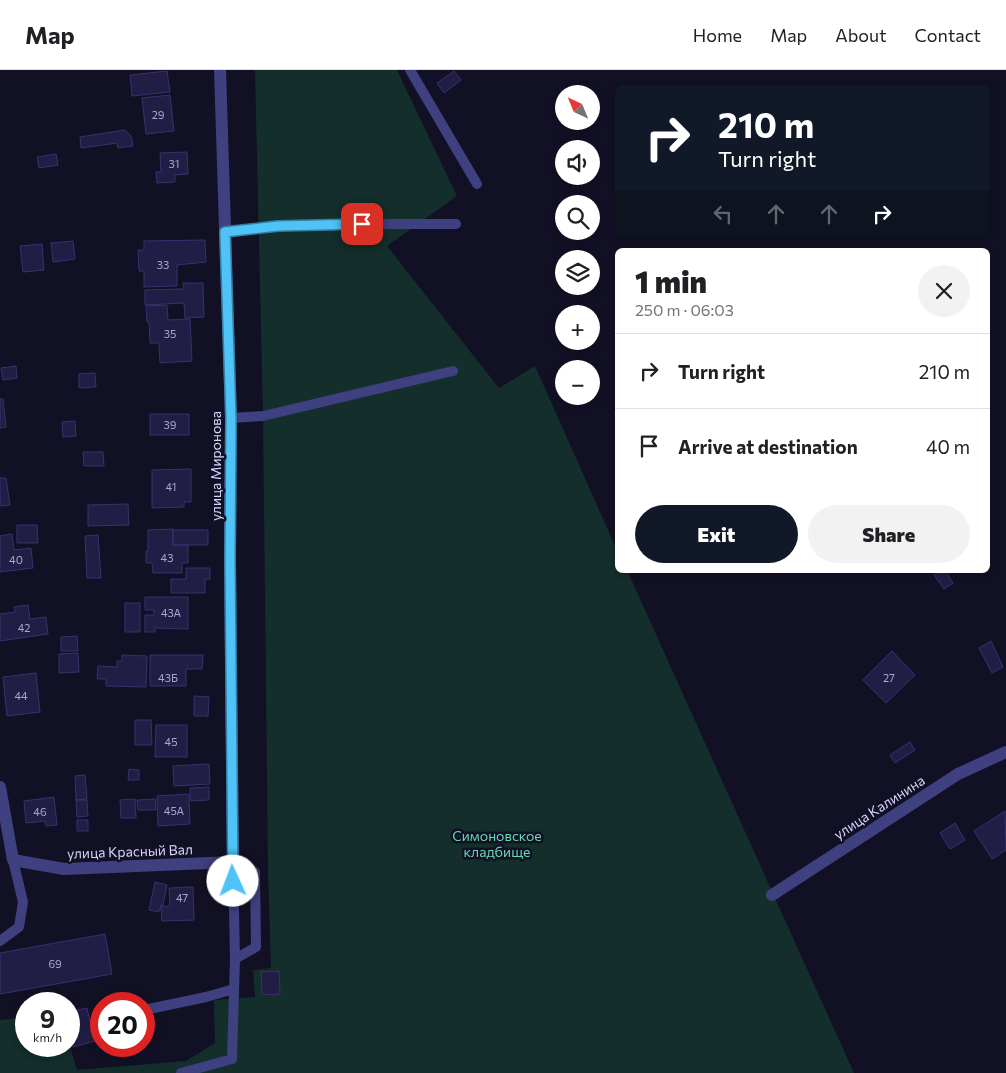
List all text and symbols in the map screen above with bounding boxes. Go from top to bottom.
text: Map [25,20,75,49]
text: Home [693,24,742,46]
text: Map [770,24,807,46]
text: About [835,24,887,46]
text: Contact [915,24,981,46]
north arrow [555,85,600,130]
map controls [555,85,600,405]
text: 210 m [718,102,814,145]
icon: right [635,105,700,170]
house number: 29 [152,108,165,121]
button: sound [555,140,600,185]
text: Turn right [718,145,816,172]
house number: 31 [169,157,179,170]
button: search [555,195,600,240]
icon: left [709,200,737,228]
icon: ahead [762,200,790,228]
icon: ahead [815,200,843,228]
icon: right [868,200,896,228]
pin [341,203,383,245]
icon: arrive [348,210,376,238]
button: layers [555,250,600,295]
house number: 33 [157,258,169,271]
text: 1 min [635,262,707,299]
button: close [918,265,970,317]
text: 250 m · 06:03 [635,300,734,319]
button: + [555,305,600,350]
house number: 35 [164,327,176,340]
icon: right [635,357,663,385]
button: − [555,360,600,405]
text: Turn right [678,360,765,383]
text: 210 m [919,360,970,383]
street label: улица Миронова [207,411,224,521]
house number: 39 [164,418,177,431]
icon: arrive [635,432,663,460]
text: Arrive at destination [678,435,858,458]
text: 40 m [926,435,970,458]
house number: 41 [166,480,176,493]
button: Exit [635,505,798,563]
button: Share [808,505,970,563]
house number: 43 [161,551,173,564]
house number: 40 [9,553,23,566]
house number: 43А [161,606,182,619]
house number: 42 [18,621,30,634]
house number: 43Б [158,671,178,684]
house number: 27 [883,671,895,684]
house number: 44 [14,689,28,702]
house number: 45 [165,735,177,748]
street label: улица Калинина [830,771,928,843]
house number: 45А [164,804,185,817]
house number: 46 [33,805,47,818]
park label: Симоновское кладбище [452,827,542,860]
street label: улица Красный Вал [67,840,193,862]
position arrow [206,854,258,906]
house number: 47 [176,891,188,904]
house number: 69 [48,957,62,970]
speed limit sign: 20 [90,992,155,1057]
text: 9 [40,1003,55,1033]
text: km/h [33,1030,62,1044]

